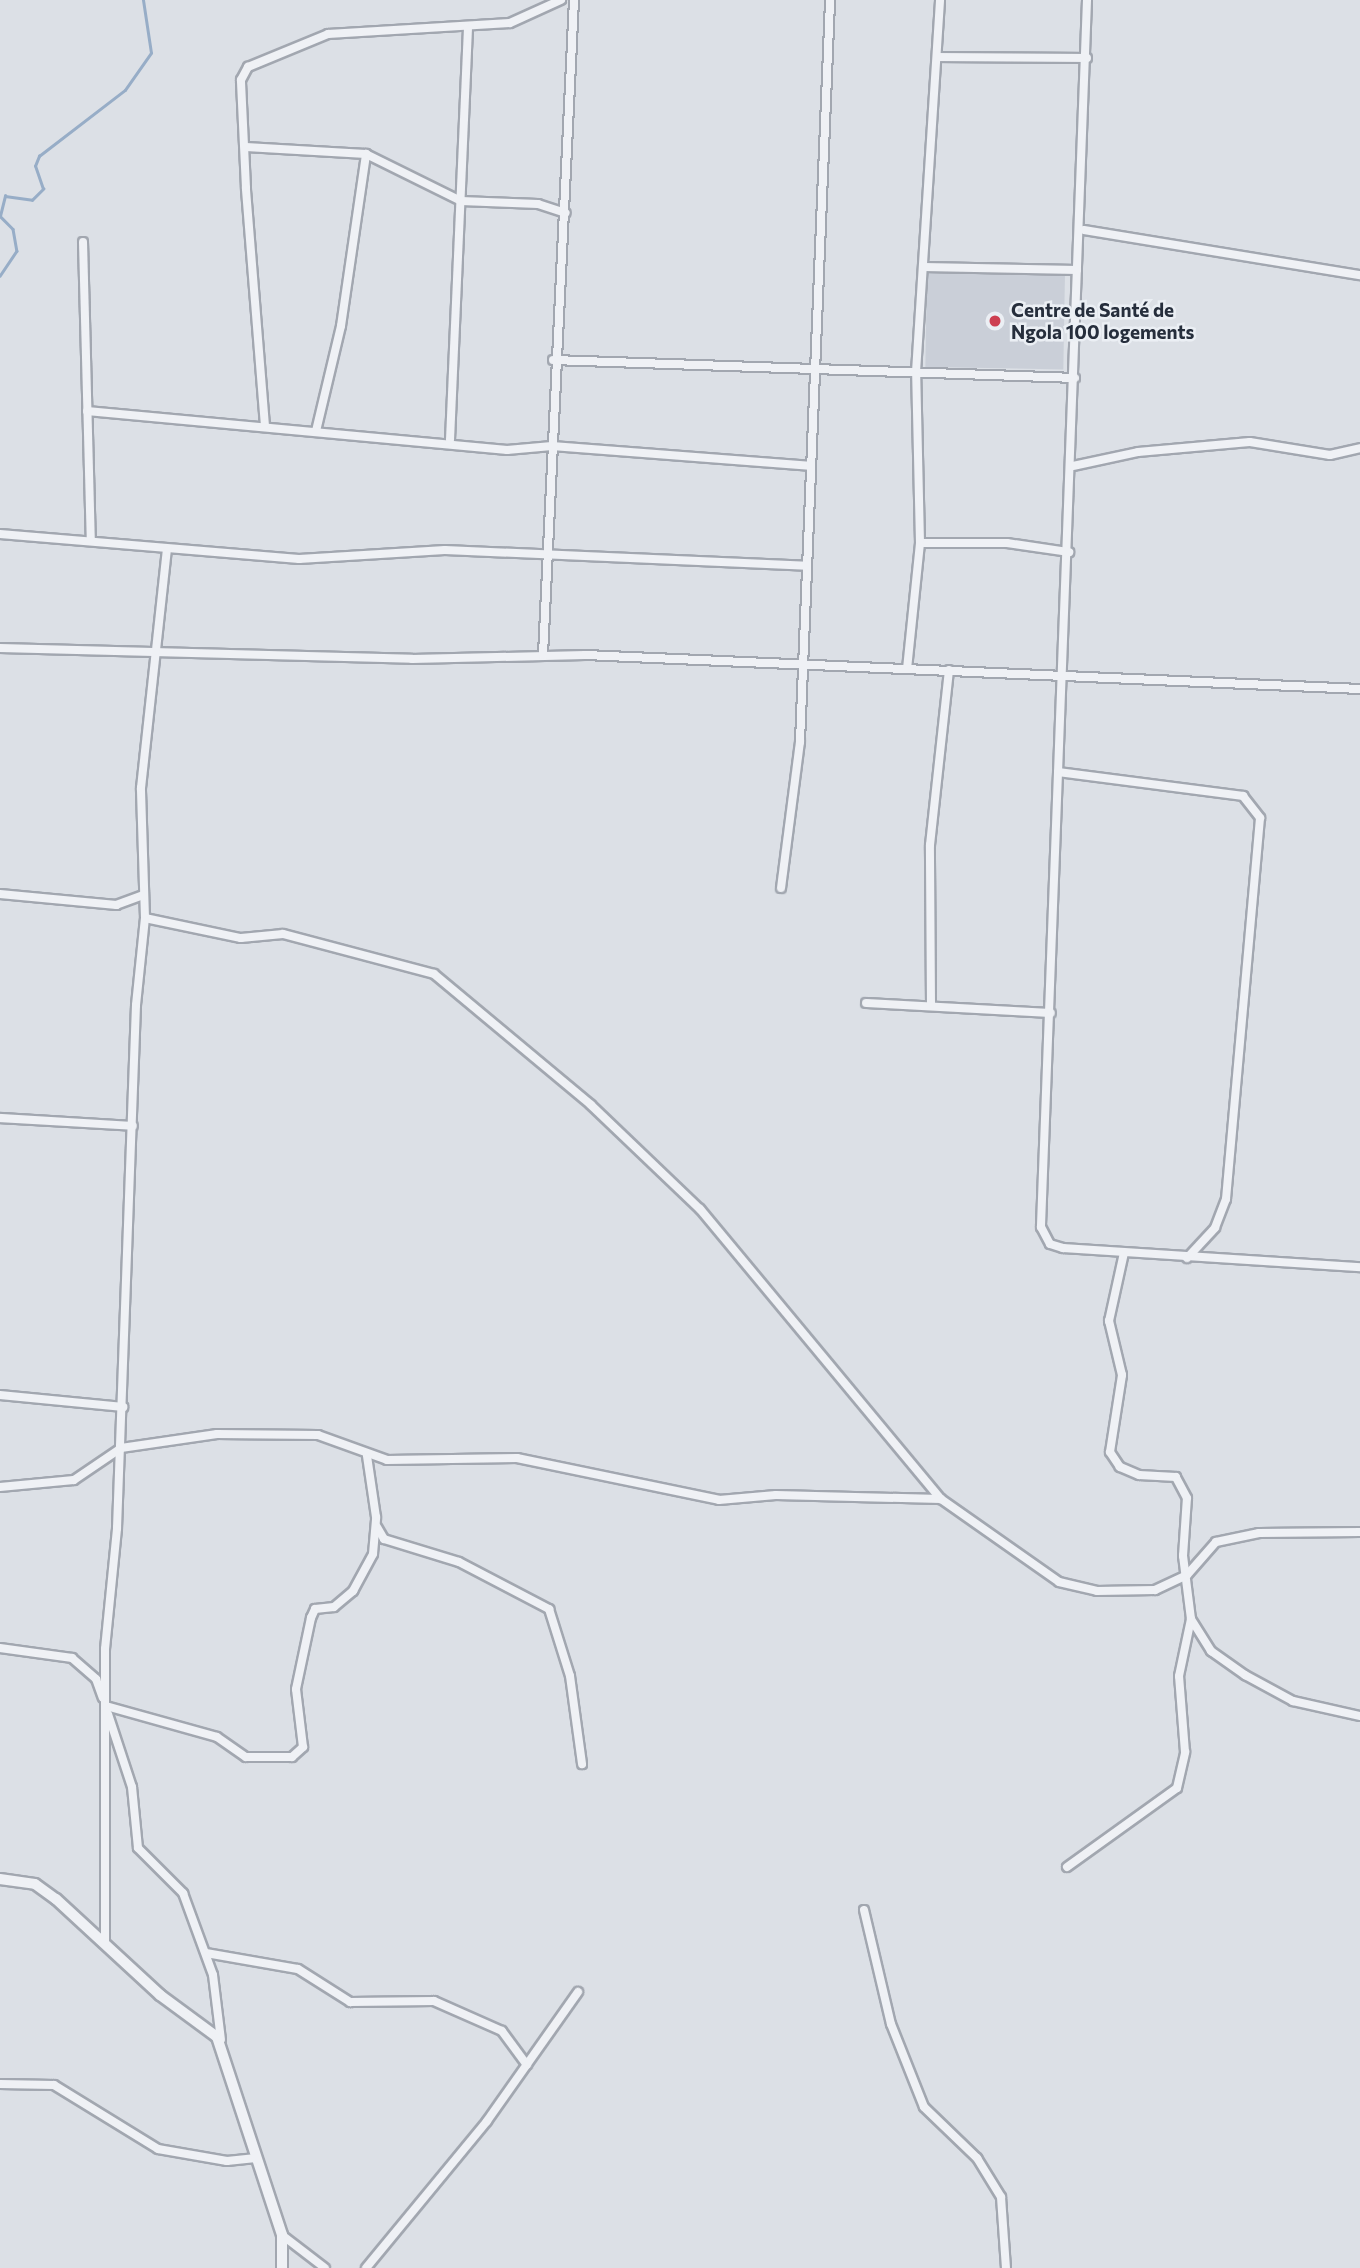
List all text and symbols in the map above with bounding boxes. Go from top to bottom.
place label: Centre de Santé de Ngola 100 logements [1011,299,1194,343]
marker: Centre de Santé de Ngola 100 logements [985,311,1005,331]

